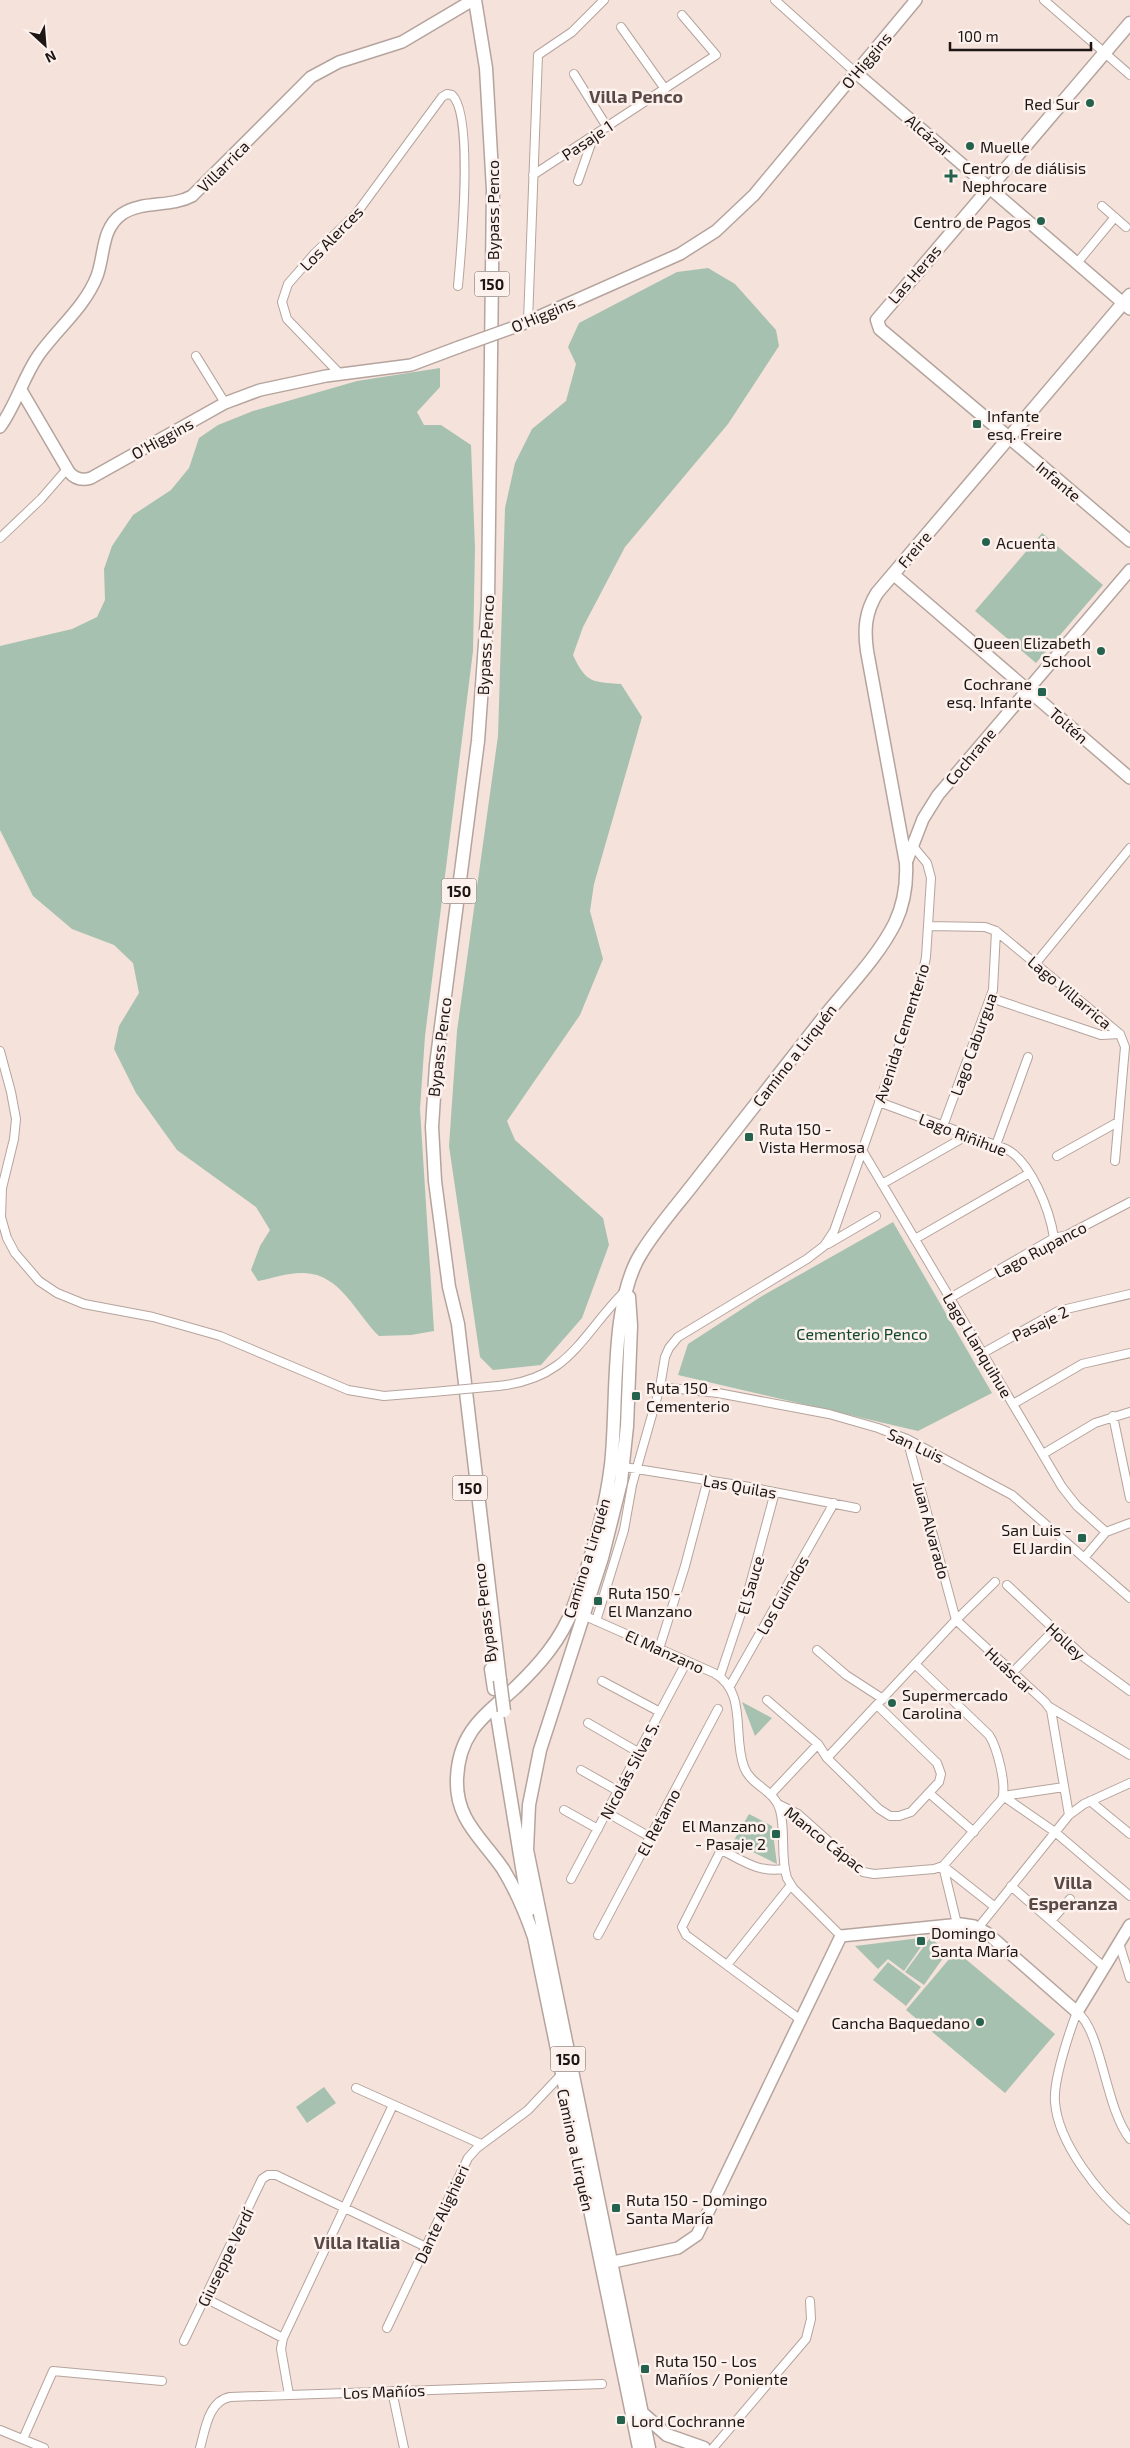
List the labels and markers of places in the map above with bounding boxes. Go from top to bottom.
place label: Red Sur [1024,94,1081,113]
marker: Red Sur [1084,97,1096,109]
place label: Muelle [980,137,1030,156]
marker: Muelle [964,140,976,152]
place label: Centro de diálisis Nephrocare [962,158,1086,195]
marker: Centro de diálisis Nephrocare [944,169,958,183]
place label: Centro de Pagos [913,212,1031,231]
marker: Centro de Pagos [1035,215,1047,227]
place label: Infante esq. Freire [987,406,1062,443]
marker: Infante esq. Freire [971,418,983,430]
place label: Acuenta [996,533,1056,552]
marker: Acuenta [980,536,992,548]
place label: Queen Elizabeth School [973,633,1091,670]
marker: Queen Elizabeth School [1095,645,1107,657]
place label: Cochrane esq. Infante [947,674,1032,711]
marker: Cochrane esq. Infante [1036,686,1048,698]
place label: Ruta 150 - Vista Hermosa [759,1119,865,1156]
marker: Ruta 150 - Vista Hermosa [743,1131,755,1143]
place label: Ruta 150 - Cementerio [646,1378,730,1415]
marker: Ruta 150 - Cementerio [630,1390,642,1402]
place label: San Luis - El Jardin [1001,1520,1072,1557]
marker: San Luis - El Jardin [1076,1532,1088,1544]
place label: Ruta 150 - El Manzano [608,1583,692,1620]
marker: Ruta 150 - El Manzano [592,1595,604,1607]
place label: Supermercado Carolina [902,1685,1008,1722]
marker: Supermercado Carolina [886,1697,898,1709]
place label: El Manzano - Pasaje 2 [682,1816,766,1854]
marker: El Manzano - Pasaje 2 [770,1828,782,1840]
place label: Domingo Santa María [931,1923,1019,1960]
marker: Domingo Santa María [915,1935,927,1947]
place label: Cancha Baquedano [831,2013,970,2032]
marker: Cancha Baquedano [974,2016,986,2028]
place label: Ruta 150 - Domingo Santa María [626,2190,767,2227]
marker: Ruta 150 - Domingo Santa María [610,2202,622,2214]
place label: Ruta 150 - Los Mañíos / Poniente [655,2351,788,2388]
marker: Ruta 150 - Los Mañíos / Poniente [639,2363,651,2375]
place label: Lord Cochranne [631,2411,745,2430]
marker: Lord Cochranne [615,2414,627,2426]

